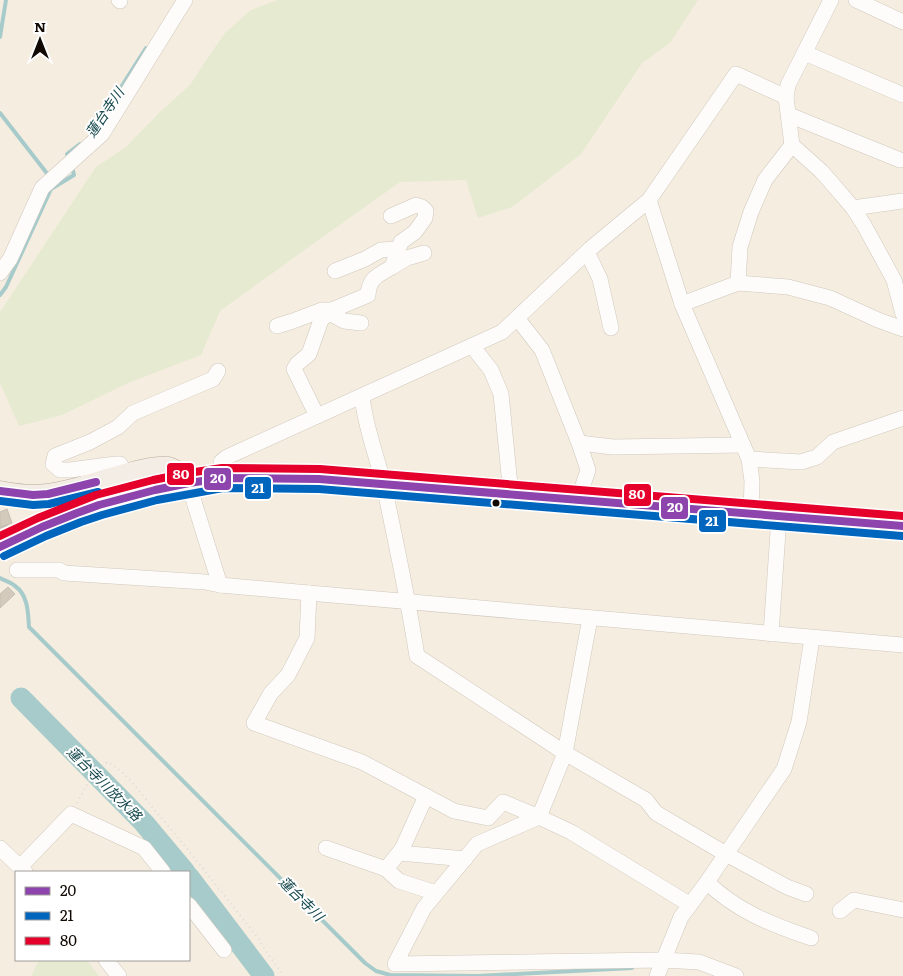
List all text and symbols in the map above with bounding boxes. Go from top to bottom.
north arrow [15,15,65,65]
text: N [34,16,46,36]
water label: 蓮台寺川 [80,82,129,141]
line badge: 80 [166,462,195,486]
text: 80 [173,463,190,483]
line badge: 20 [203,467,232,491]
text: 20 [210,467,226,487]
line badge: 21 [244,476,272,500]
text: 21 [251,477,265,497]
line badge: 80 [623,483,652,507]
text: 80 [629,483,646,503]
line badge: 20 [660,496,689,520]
text: 20 [667,496,683,516]
unlabelled marker [491,498,501,508]
line badge: 21 [698,509,727,533]
text: 21 [705,510,719,530]
water label: 蓮台寺川放水路 [63,741,147,825]
legend [15,871,190,961]
water label: 蓮台寺川 [275,871,330,926]
text: 20 [60,878,77,901]
text: 21 [60,903,74,926]
text: 80 [60,928,77,951]

